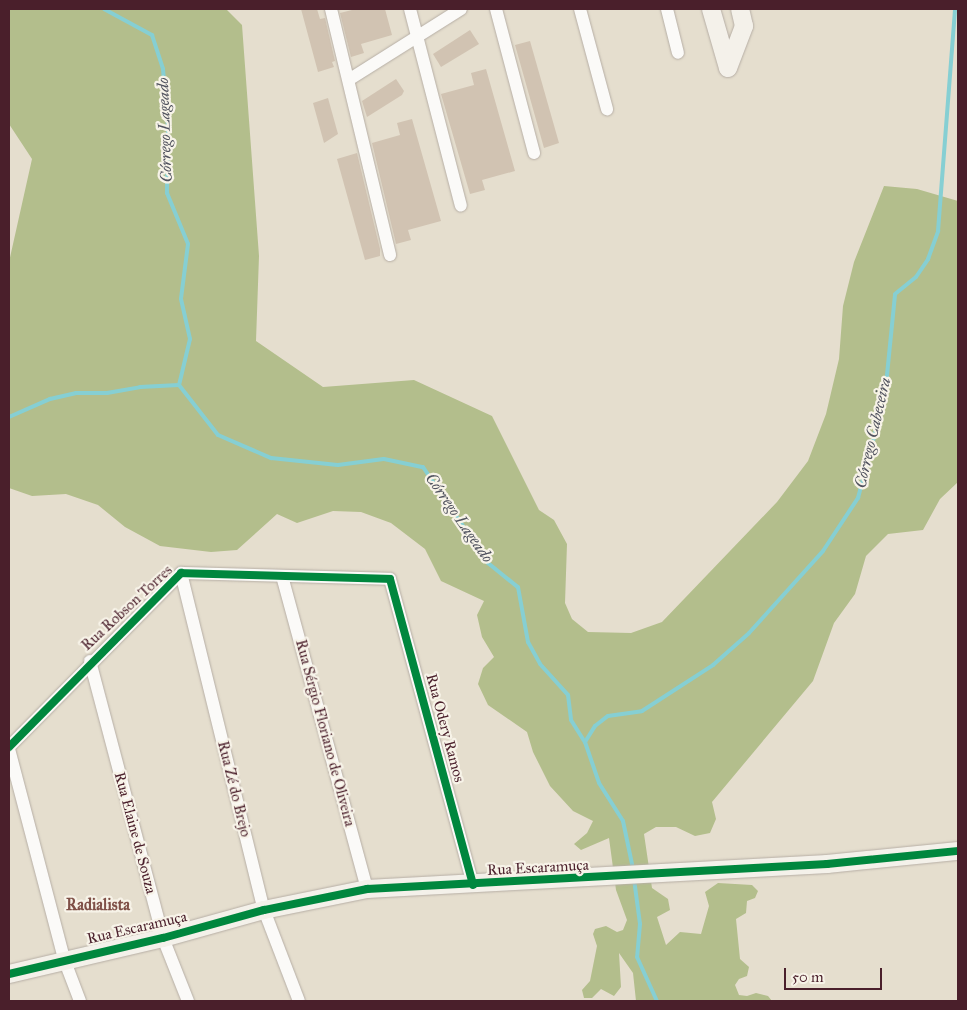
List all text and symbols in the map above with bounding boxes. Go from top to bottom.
water label: Córrego Lageado [154,77,176,183]
water label: Córrego Cabeceira [851,376,895,490]
water label: Córrego Lageado [421,469,497,567]
street label: Rua Robson Torres [78,561,176,655]
street label: Rua Sérgio Floriano de Oliveira [291,638,359,828]
street label: Rua Odery Ramos [422,672,468,784]
street label: Rua Zé do Brejo [213,739,255,839]
street label: Rua Elaine de Souza [110,770,160,896]
street label: Rua Escaramuça [487,856,589,880]
district label: Radialista [66,895,130,915]
street label: Rua Escaramuça [85,908,189,948]
scale bar [787,958,884,990]
text: 50 m [792,968,824,986]

